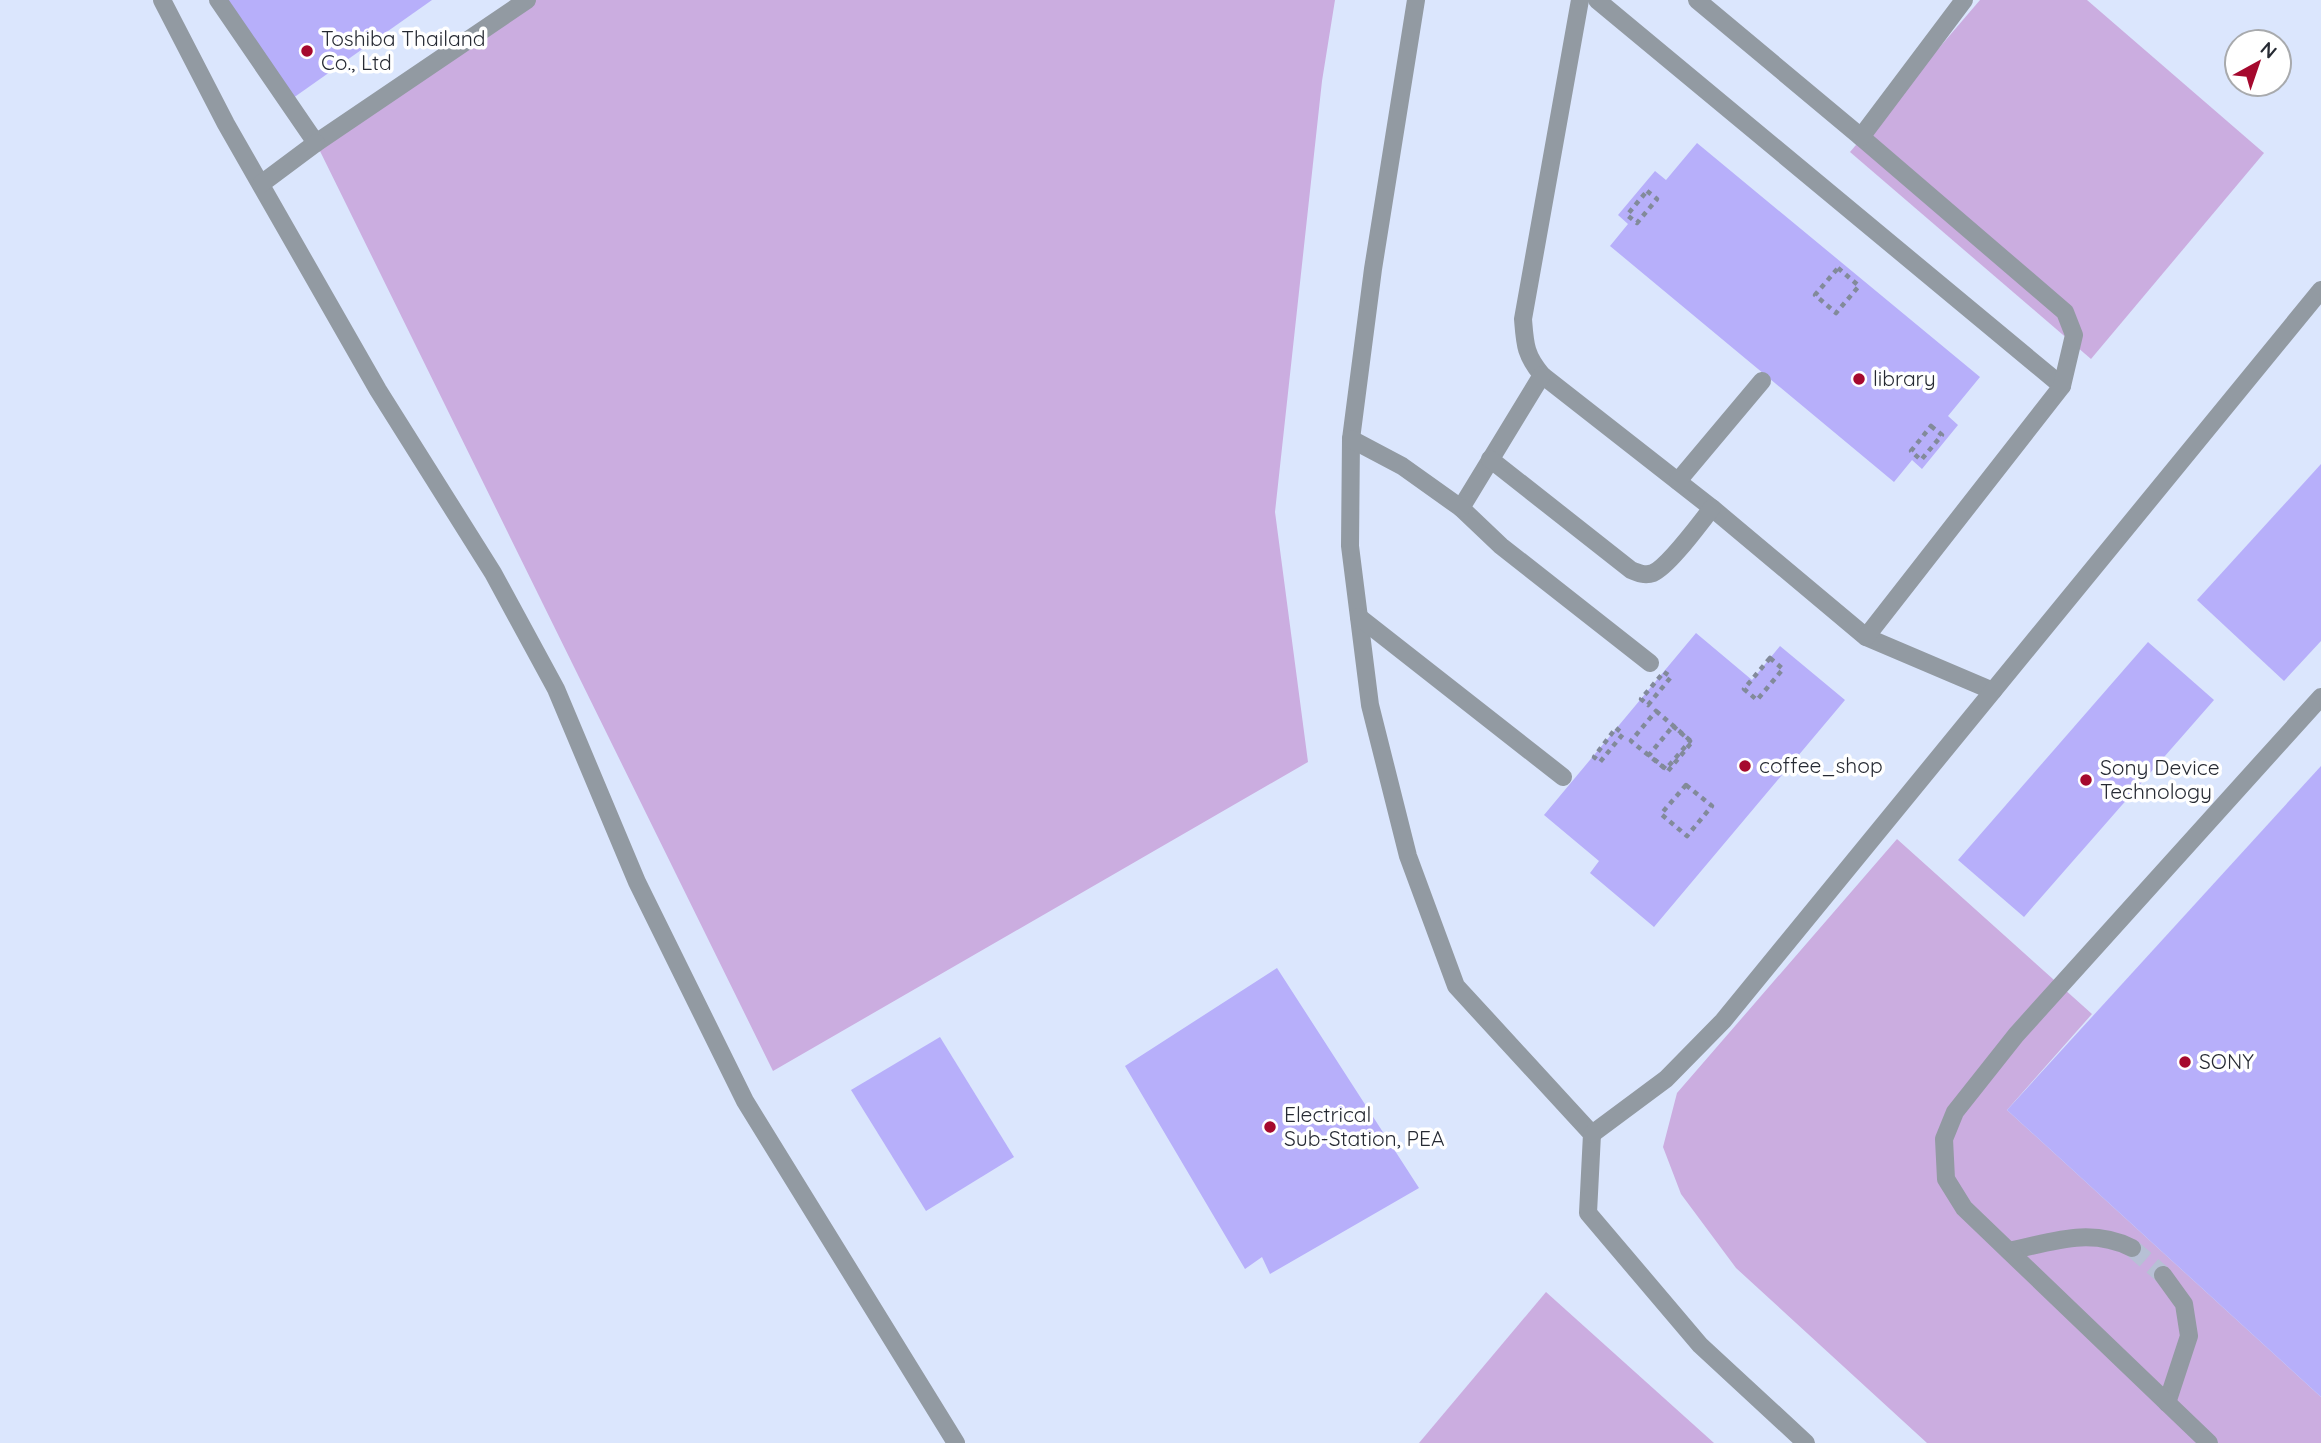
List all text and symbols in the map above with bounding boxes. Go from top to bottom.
place label: Toshiba Thailand Co., Ltd [321,25,486,75]
north arrow [2223,28,2293,98]
text: N [2256,36,2282,64]
marker: Toshiba Thailand Co., Ltd [299,43,315,59]
place label: library [1873,365,1936,391]
marker: library [1851,371,1867,387]
place label: coffee_shop [1759,752,1883,778]
place label: Sony Device Technology [2100,754,2220,804]
marker: coffee_shop [1737,758,1753,774]
marker: Sony Device Technology [2078,772,2094,788]
place label: SONY [2199,1048,2254,1074]
marker: SONY [2177,1054,2193,1070]
place label: Electrical Sub-Station, PEA [1284,1101,1445,1151]
marker: Electrical Sub-Station, PEA [1262,1119,1278,1135]

